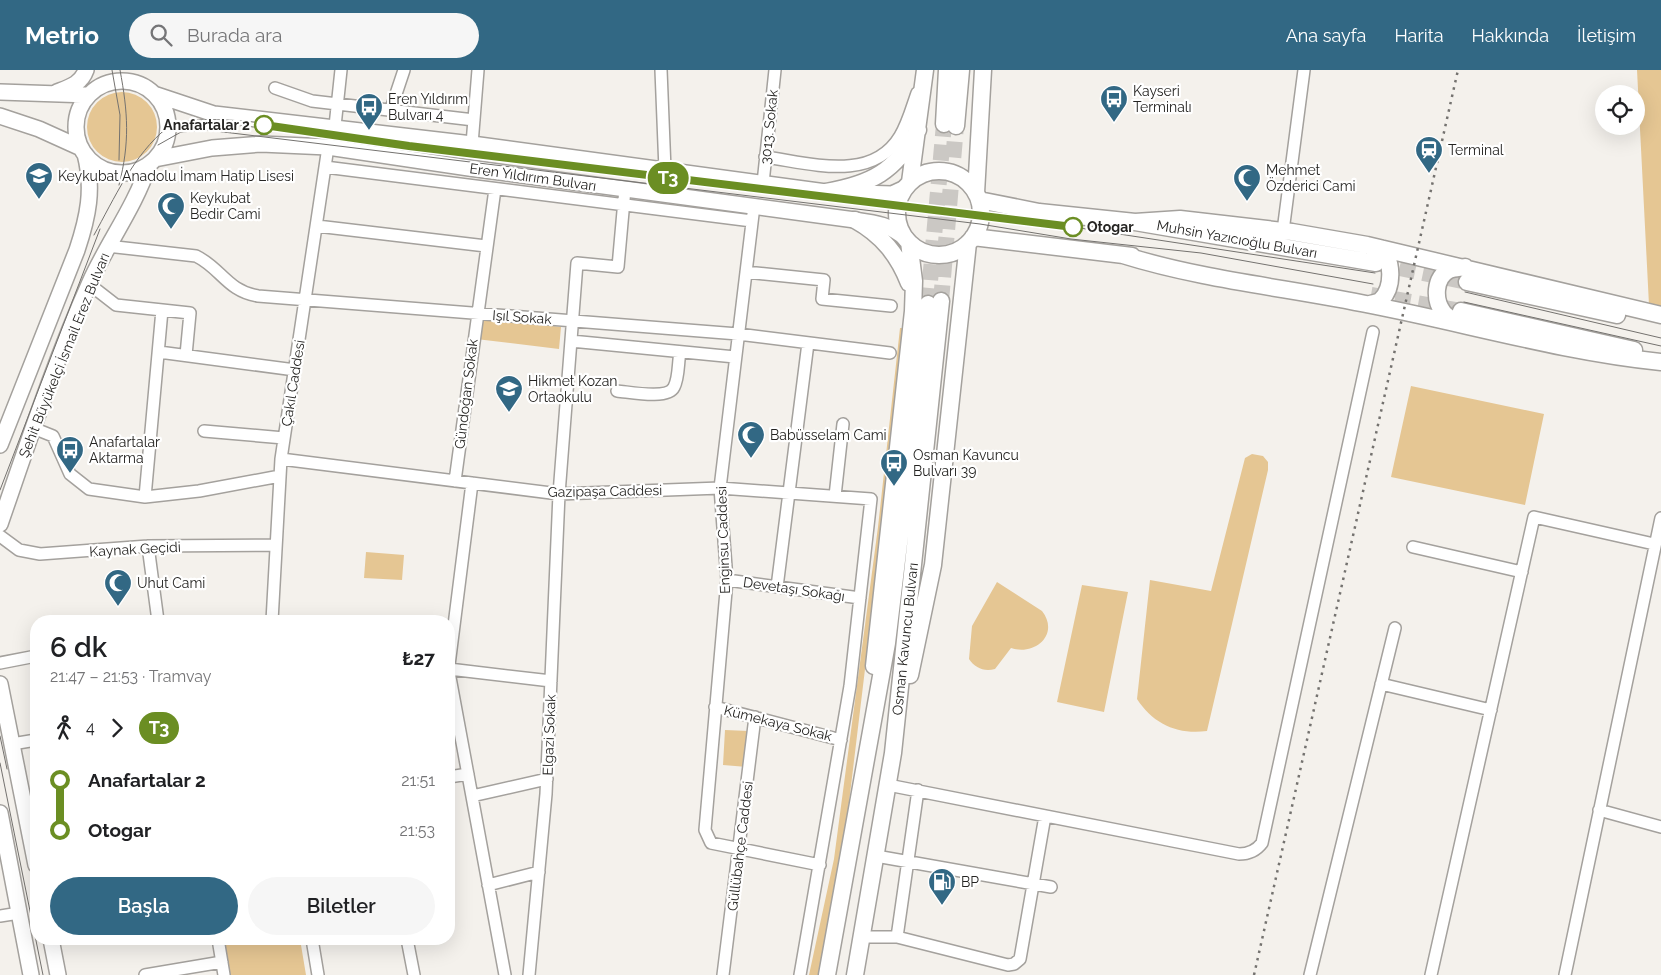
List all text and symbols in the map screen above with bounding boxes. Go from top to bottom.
search box [129,13,479,58]
text: Metrio [25,21,99,50]
icon: search [147,21,175,49]
text: Burada ara [187,24,282,46]
text: Ana sayfa [1286,25,1366,46]
text: Harita [1394,25,1444,46]
text: Hakkında [1472,25,1549,46]
text: İletişim [1577,25,1636,46]
place label: Kayseri Terminalı [1133,83,1192,115]
bus stop icon: Kayseri Terminalı [1099,84,1129,123]
map controls [1595,85,1645,135]
button: locate [1595,85,1645,135]
street label: 3013. Sokak [757,88,781,165]
place label: Eren Yıldırım Bulvarı 4 [388,91,468,123]
bus stop icon: Eren Yıldırım Bulvarı 4 [354,92,384,131]
marker: Anafartalar 2 [254,115,274,135]
place label: Anafartalar 2 [163,117,250,133]
station icon: Terminal [1414,135,1444,174]
place label: Terminal [1448,142,1504,158]
street label: Eren Yıldırım Bulvarı [469,160,597,194]
school or university icon: Keykubat Anadolu İmam Hatip Lisesi [24,161,54,200]
line badge: T3 [646,162,690,194]
place label: Mehmet Özderici Cami [1266,162,1356,194]
mosque icon: Mehmet Özderici Cami [1232,163,1262,202]
place label: Keykubat Anadolu İmam Hatip Lisesi [58,166,294,184]
text: T3 [658,167,678,188]
place label: Keykubat Bedir Cami [190,190,261,222]
mosque icon: Keykubat Bedir Cami [156,191,186,230]
marker: Otogar [1063,217,1083,237]
street label: Muhsin Yazıcıoğlu Bulvarı [1155,217,1319,261]
place label: Otogar [1087,219,1134,235]
street label: Şehit Büyükelçi İsmail Erez Bulvarı [14,249,113,460]
street label: Işıl Sokak [492,307,553,327]
street label: Gündoğan Sokak [451,337,481,450]
street label: Çakıl Caddesi [278,339,308,427]
place label: Hikmet Kozan Ortaokulu [528,373,618,405]
school or university icon: Hikmet Kozan Ortaokulu [494,374,524,413]
mosque icon: Babüsselam Cami [736,420,766,459]
place label: Babüsselam Cami [770,427,887,443]
place label: Anafartalar Aktarma [89,434,160,466]
bus stop icon: Anafartalar Aktarma [55,435,85,474]
place label: Osman Kavuncu Bulvarı 39 [913,447,1019,479]
bus stop icon: Osman Kavuncu Bulvarı 39 [879,448,909,487]
street label: Gazipaşa Caddesi [548,482,662,500]
street label: Enginsu Caddesi [713,486,733,594]
street label: Kaynak Geçidi [89,539,181,559]
street label: Osman Kavuncu Bulvarı [889,562,921,716]
mosque icon: Uhut Cami [103,568,133,607]
street label: Devetaşı Sokağı [742,574,846,604]
place label: Uhut Cami [137,575,205,591]
text: 6 dk [50,631,107,664]
text: ₺27 [402,647,435,669]
text: 21:47 – 21:53 · Tramvay [50,667,211,686]
street label: Elgazi Sokak [540,693,558,776]
street label: Kümekaya Sokak [722,702,834,744]
icon: walk [50,714,78,742]
icon: forward [103,714,131,742]
text: T3 [149,717,169,738]
text: 4 [86,718,95,737]
text: Anafartalar 2 [88,769,206,791]
text: 21:51 [401,771,435,790]
street label: Güllübahçe Caddesi [724,780,756,912]
text: Otogar [88,819,151,841]
text: 21:53 [400,821,435,840]
fuel station icon: BP [927,867,957,906]
place label: BP [961,874,979,890]
button: Başla [50,877,238,935]
button: Biletler [248,877,435,935]

